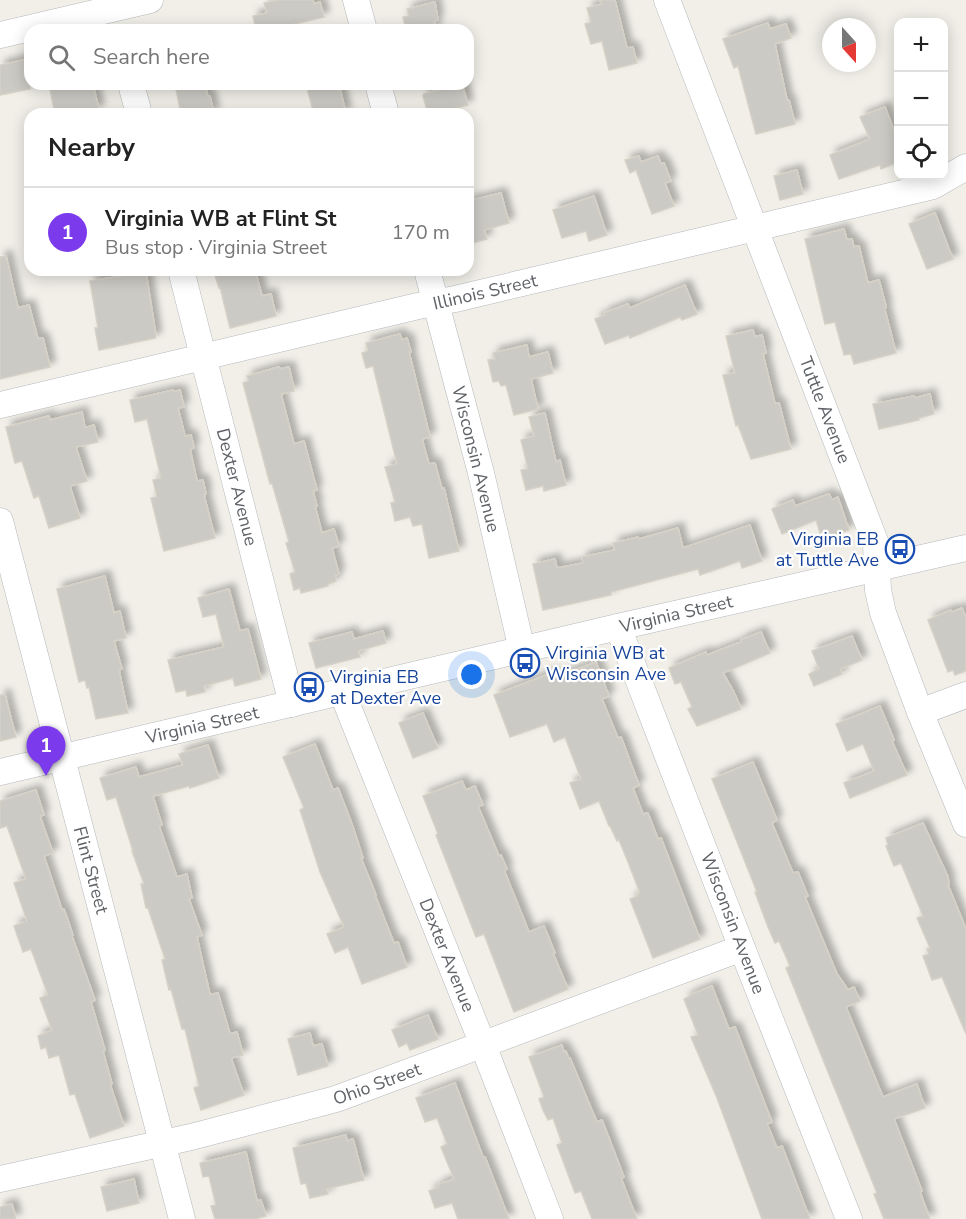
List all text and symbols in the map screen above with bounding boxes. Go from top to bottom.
north arrow [822,18,876,72]
map controls [894,18,948,180]
button: + [894,18,948,72]
search box [24,24,474,90]
icon: search [45,41,78,74]
text: Search here [93,42,210,72]
button: − [894,72,948,126]
button: locate [894,126,948,180]
text: Nearby [48,130,135,165]
text: Virginia WB at Flint St [105,204,337,234]
text: 1 [62,219,74,246]
text: 170 m [392,219,450,246]
text: Bus stop · Virginia Street [105,234,327,261]
street label: Illinois Street [431,268,540,316]
street label: Tuttle Avenue [794,353,856,467]
street label: Wisconsin Avenue [446,383,506,535]
street label: Dexter Avenue [211,426,263,548]
place label: Virginia EB at Tuttle Ave [776,527,879,572]
bus stop icon: Virginia EB at Tuttle Ave [884,533,916,565]
street label: Virginia Street [616,589,736,639]
place label: Virginia WB at Wisconsin Ave [545,641,666,686]
bus stop icon: Virginia WB at Wisconsin Ave [509,647,541,679]
your location [457,660,486,689]
place label: Virginia EB at Dexter Ave [329,665,441,710]
bus stop icon: Virginia EB at Dexter Ave [293,671,325,703]
street label: Virginia Street [142,700,262,750]
pin: 1 [26,726,66,776]
street label: Flint Street [68,824,114,917]
street label: Wisconsin Avenue [695,849,771,997]
street label: Dexter Avenue [413,895,481,1015]
street label: Ohio Street [330,1057,425,1111]

